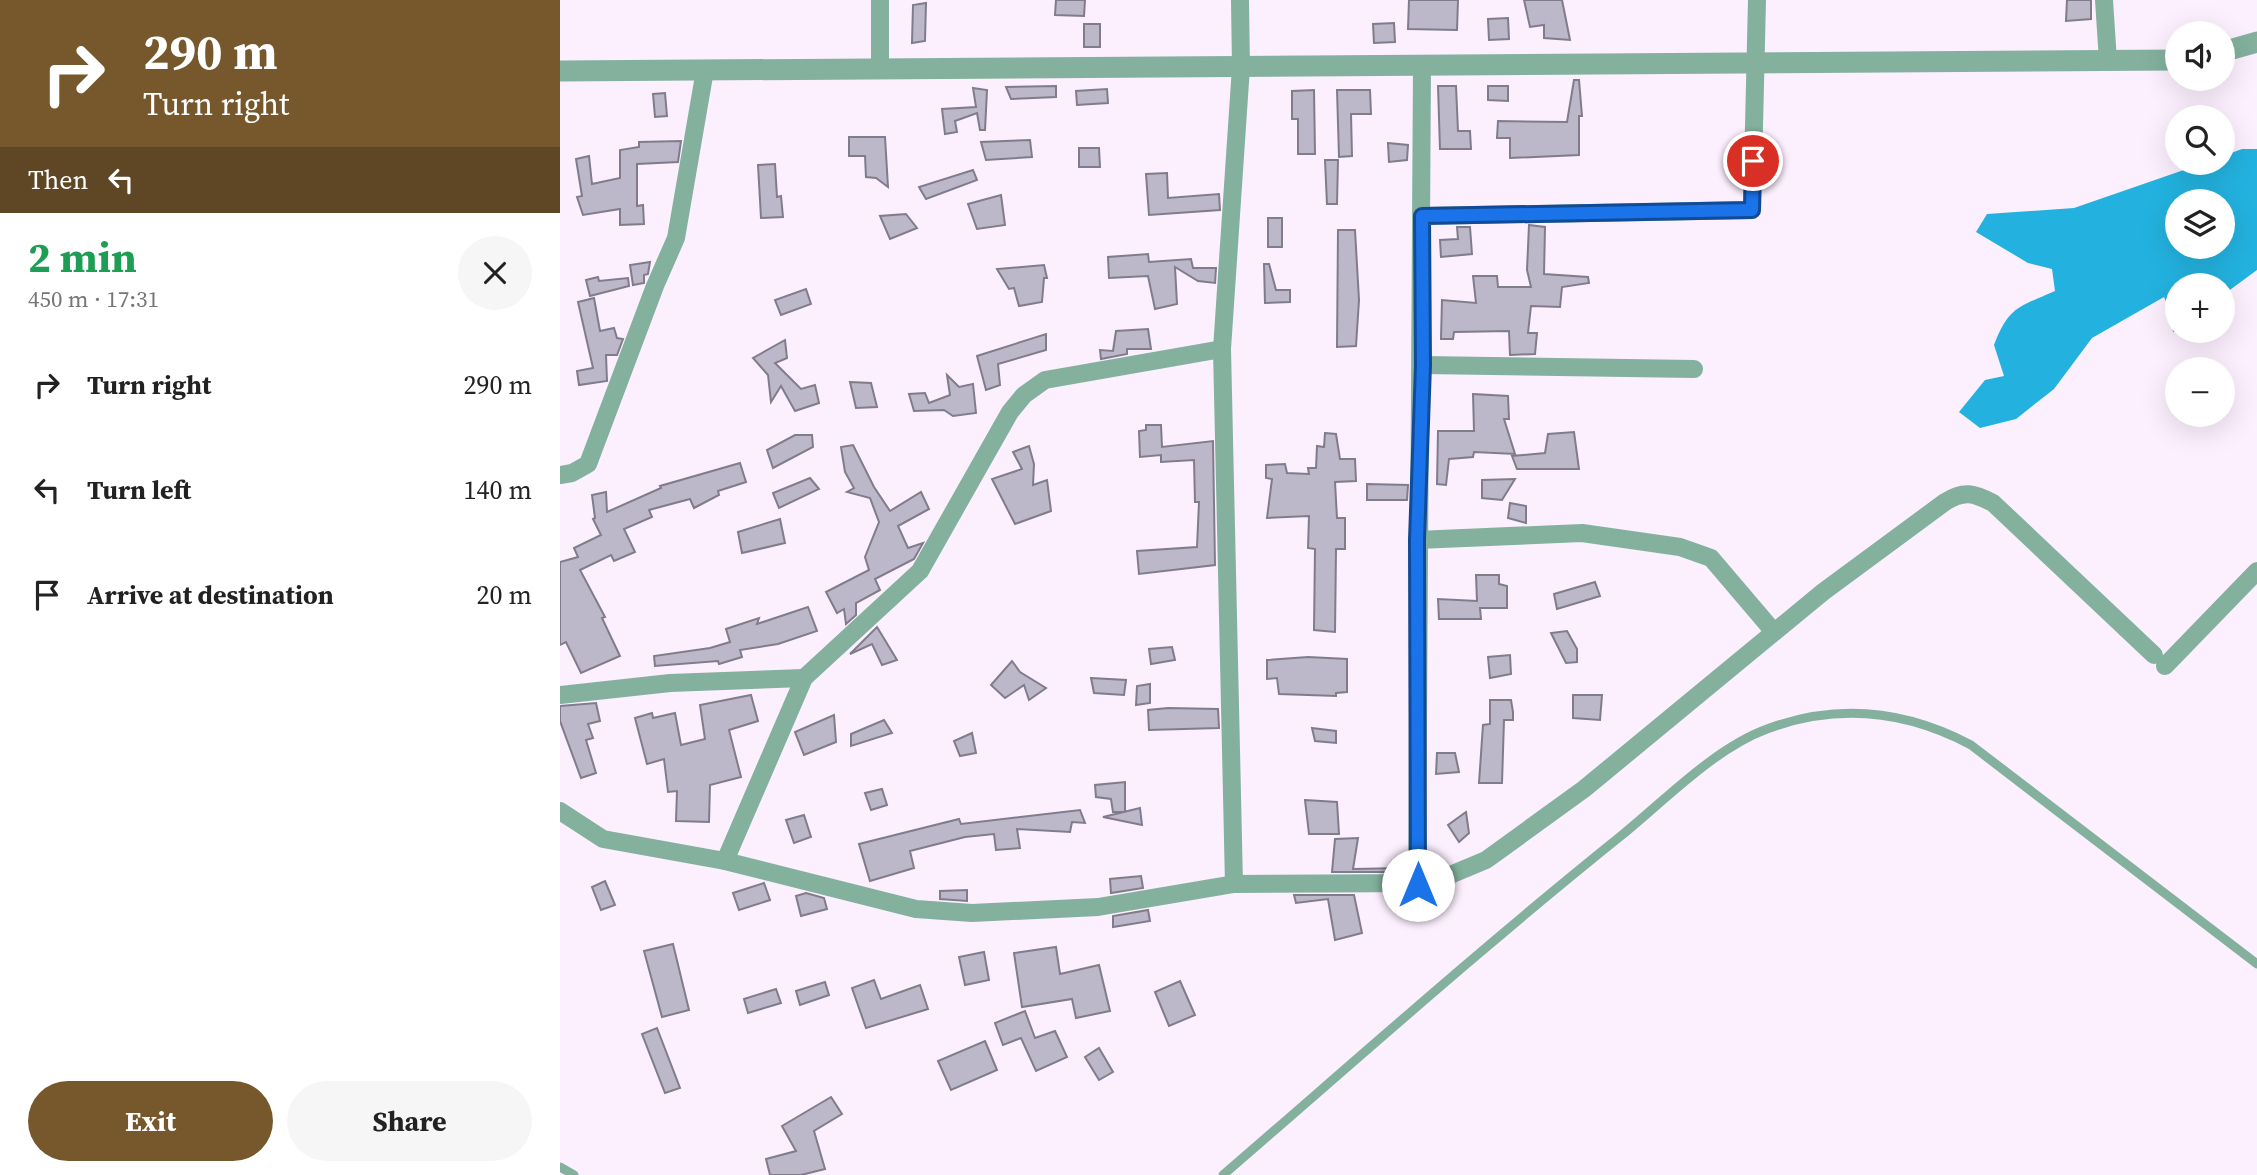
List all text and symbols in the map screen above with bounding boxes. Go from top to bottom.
text: 290 m [143,18,278,85]
map controls [2165,21,2235,427]
button: sound [2165,21,2235,91]
icon: right [28,28,119,119]
text: Turn right [143,82,289,126]
button: search [2165,105,2235,175]
pin [1723,131,1783,191]
icon: arrive [1734,142,1772,180]
icon: left [102,161,140,199]
text: Then [28,162,88,198]
button: layers [2165,189,2235,259]
text: 2 min [28,228,137,286]
button: close [458,236,532,310]
button: + [2165,273,2235,343]
text: 450 m · 17:31 [28,283,159,315]
button: − [2165,357,2235,427]
icon: right [28,366,66,404]
text: Turn right [87,367,211,403]
text: 290 m [464,367,532,403]
icon: left [28,471,66,509]
text: Turn left [87,472,191,508]
text: 140 m [464,472,532,508]
icon: arrive [28,576,66,614]
text: Arrive at destination [87,577,334,613]
text: 20 m [477,577,532,613]
position arrow [1381,848,1455,922]
button: Exit [28,1081,273,1161]
button: Share [287,1081,532,1161]

